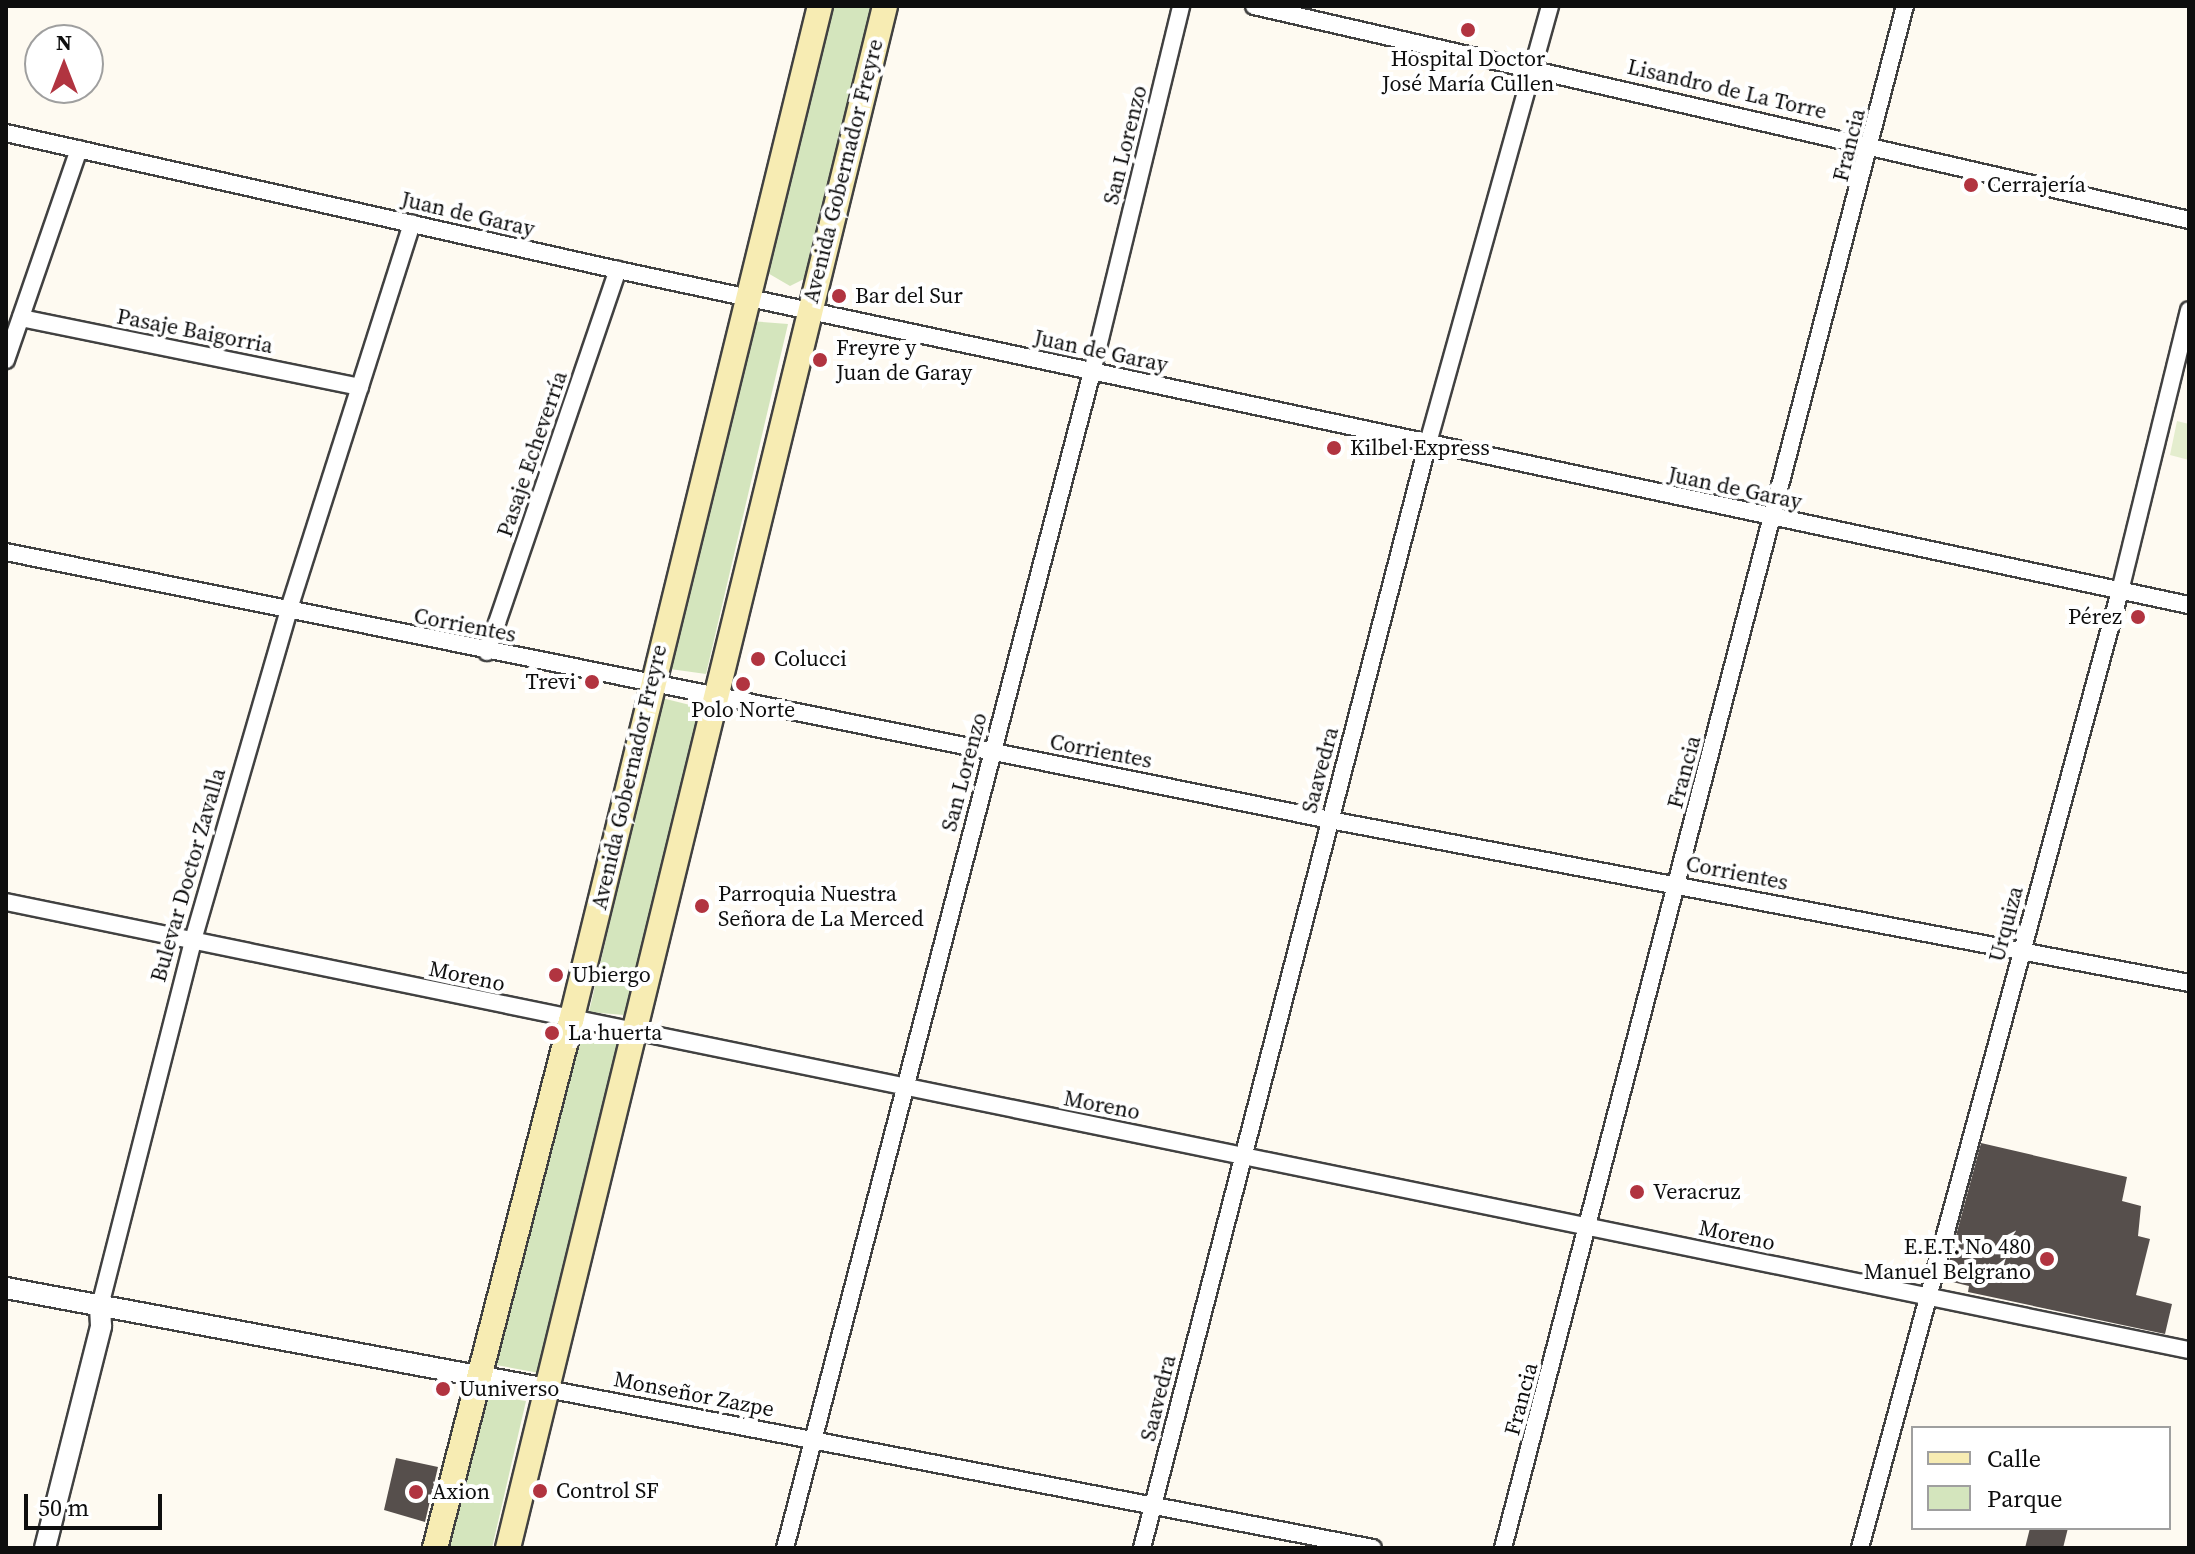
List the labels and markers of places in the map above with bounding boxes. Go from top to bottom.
marker: Hospital Doctor José María Cullen [1457,19,1479,41]
place label: Hospital Doctor José María Cullen [1382,45,1554,96]
place label: Cerrajería [1987,172,2086,198]
marker: Cerrajería [1962,176,1980,194]
place label: Bar del Sur [855,283,963,309]
marker: Bar del Sur [830,287,848,305]
place label: Freyre y Juan de Garay [836,334,972,386]
marker: Freyre y Juan de Garay [811,351,829,369]
place label: Kilbel Express [1350,435,1490,461]
marker: Kilbel Express [1325,439,1343,457]
place label: Pérez [2068,604,2122,630]
marker: Pérez [2129,608,2147,626]
place label: Colucci [774,646,847,672]
marker: Colucci [749,650,767,668]
place label: Trevi [526,669,576,695]
marker: Trevi [583,673,601,691]
marker: Polo Norte [734,675,752,693]
place label: Polo Norte [691,697,795,723]
place label: Parroquia Nuestra Señora de La Merced [718,880,924,932]
marker: Parroquia Nuestra Señora de La Merced [693,897,711,915]
place label: Ubiergo [572,962,651,988]
marker: Ubiergo [547,966,565,984]
place label: La huerta [568,1020,662,1046]
marker: La huerta [543,1024,561,1042]
place label: Veracruz [1653,1179,1741,1205]
marker: Veracruz [1628,1183,1646,1201]
place label: E.E.T. No 480 Manuel Belgrano [1864,1233,2031,1284]
marker: E.E.T. No 480 Manuel Belgrano [2038,1250,2056,1268]
place label: Uuniverso [459,1376,559,1402]
marker: Uuniverso [434,1380,452,1398]
place label: Control SF [556,1478,659,1504]
place label: Axion [432,1479,490,1505]
marker: Control SF [531,1482,549,1500]
marker: Axion [407,1483,425,1501]

